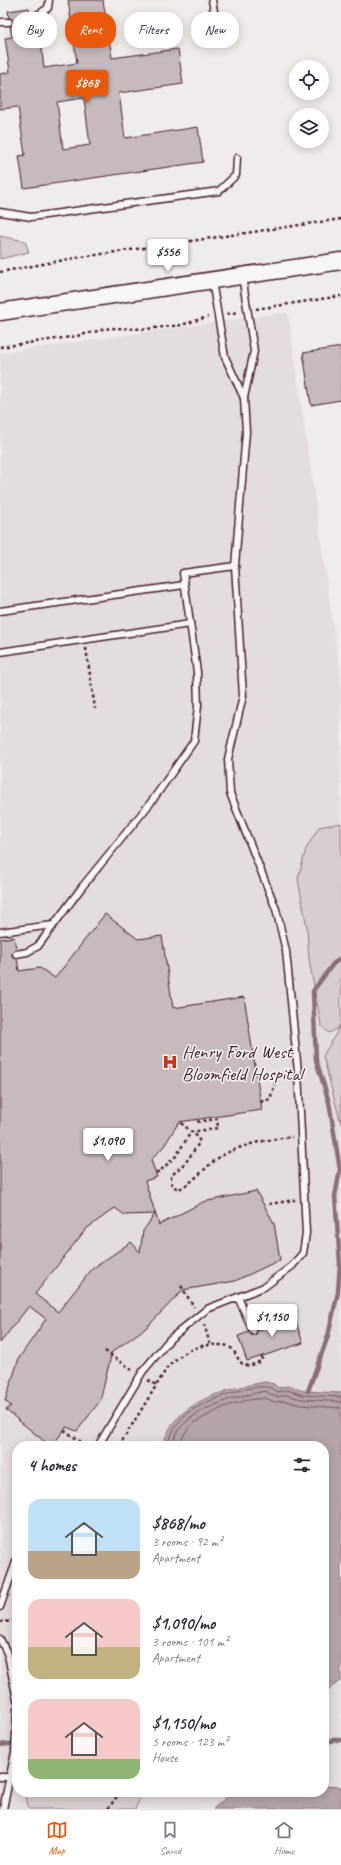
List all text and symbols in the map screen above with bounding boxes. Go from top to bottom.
chip: Buy [12,12,57,48]
chip: Rent [65,12,116,48]
chip: Filters [124,12,183,48]
chip: New [191,12,239,48]
map controls [289,60,329,148]
button: locate [289,60,329,100]
pin: $868 [63,70,111,104]
text: $868 [75,75,99,91]
button: layers [289,108,329,148]
pin: $556 [144,239,192,273]
text: $556 [156,244,180,260]
place label: Henry Ford West Bloomfield Hospital [182,1040,306,1086]
hospital icon: Henry Ford West Bloomfield Hospital [161,1053,179,1071]
pin: $1,090 [75,1128,141,1162]
text: $1,090 [92,1133,124,1149]
pin: $1,150 [239,1304,305,1338]
text: $1,150 [256,1309,288,1325]
icon: filters [291,1454,313,1476]
text: 4 homes [28,1455,76,1476]
text: $868/mo [152,1513,205,1534]
icon: home [60,1515,108,1563]
text: 3 rooms · 92 m² [152,1534,222,1550]
text: Apartment [152,1550,200,1566]
text: $1,090/mo [152,1613,215,1634]
icon: home [60,1615,108,1663]
text: 3 rooms · 101 m² [152,1634,228,1650]
text: Apartment [152,1650,200,1666]
text: $1,150/mo [152,1713,215,1734]
icon: home [60,1715,108,1763]
text: 5 rooms · 123 m² [152,1734,228,1750]
text: House [152,1750,177,1766]
tab: Map [46,1819,68,1857]
tab: Saved [159,1819,181,1857]
tab: Home [273,1819,295,1857]

